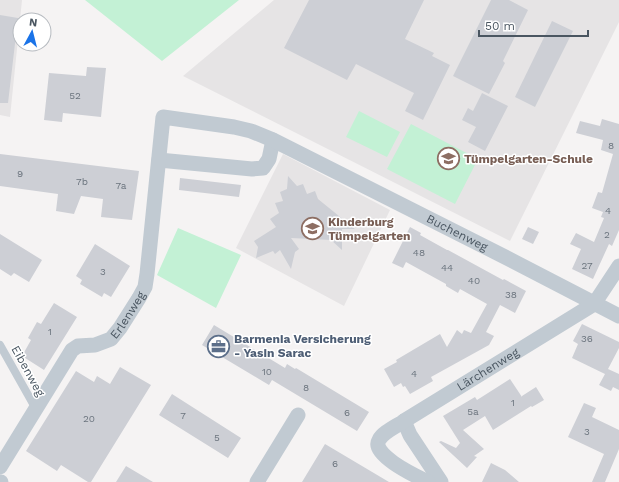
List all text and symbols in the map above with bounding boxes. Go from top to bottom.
north arrow [12,12,52,52]
scale bar [479,12,588,38]
text: N [28,16,38,30]
text: 50 m [485,19,515,33]
house number: 52 [69,90,81,101]
house number: 8 [608,140,614,151]
school or university icon: Tümpelgarten-Schule [436,146,462,172]
place label: Tümpelgarten-Schule [464,152,593,166]
house number: 9 [17,168,23,179]
house number: 7b [76,176,88,187]
house number: 7a [116,180,127,191]
house number: 4 [605,205,611,216]
street label: Buchenweg [424,212,491,254]
place label: Kinderburg Tümpelgarten [328,215,411,243]
school or university icon: Kinderburg Tümpelgarten [300,216,326,242]
house number: 2 [604,229,610,240]
house number: 48 [413,247,425,258]
house number: 27 [581,260,593,271]
house number: 44 [441,262,453,273]
house number: 3 [100,266,106,277]
house number: 40 [468,275,480,286]
street label: Erlenweg [107,288,149,342]
house number: 38 [505,289,517,300]
house number: 1 [48,326,52,337]
place label: Barmenia Versicherung - Yasin Sarac [234,332,371,360]
office icon: Barmenia Versicherung - Yasin Sarac [206,333,232,359]
house number: 36 [581,333,593,344]
street label: Eibenweg [8,343,48,399]
street label: Lärchenweg [454,345,522,394]
house number: 10 [262,366,272,377]
house number: 4 [411,368,417,379]
house number: 8 [303,382,309,393]
house number: 1 [511,397,515,408]
house number: 5a [467,406,479,417]
house number: 6 [344,407,350,418]
house number: 7 [180,410,186,421]
house number: 20 [83,413,95,424]
house number: 3 [584,426,590,437]
house number: 5 [214,432,220,443]
house number: 6 [332,458,338,469]

